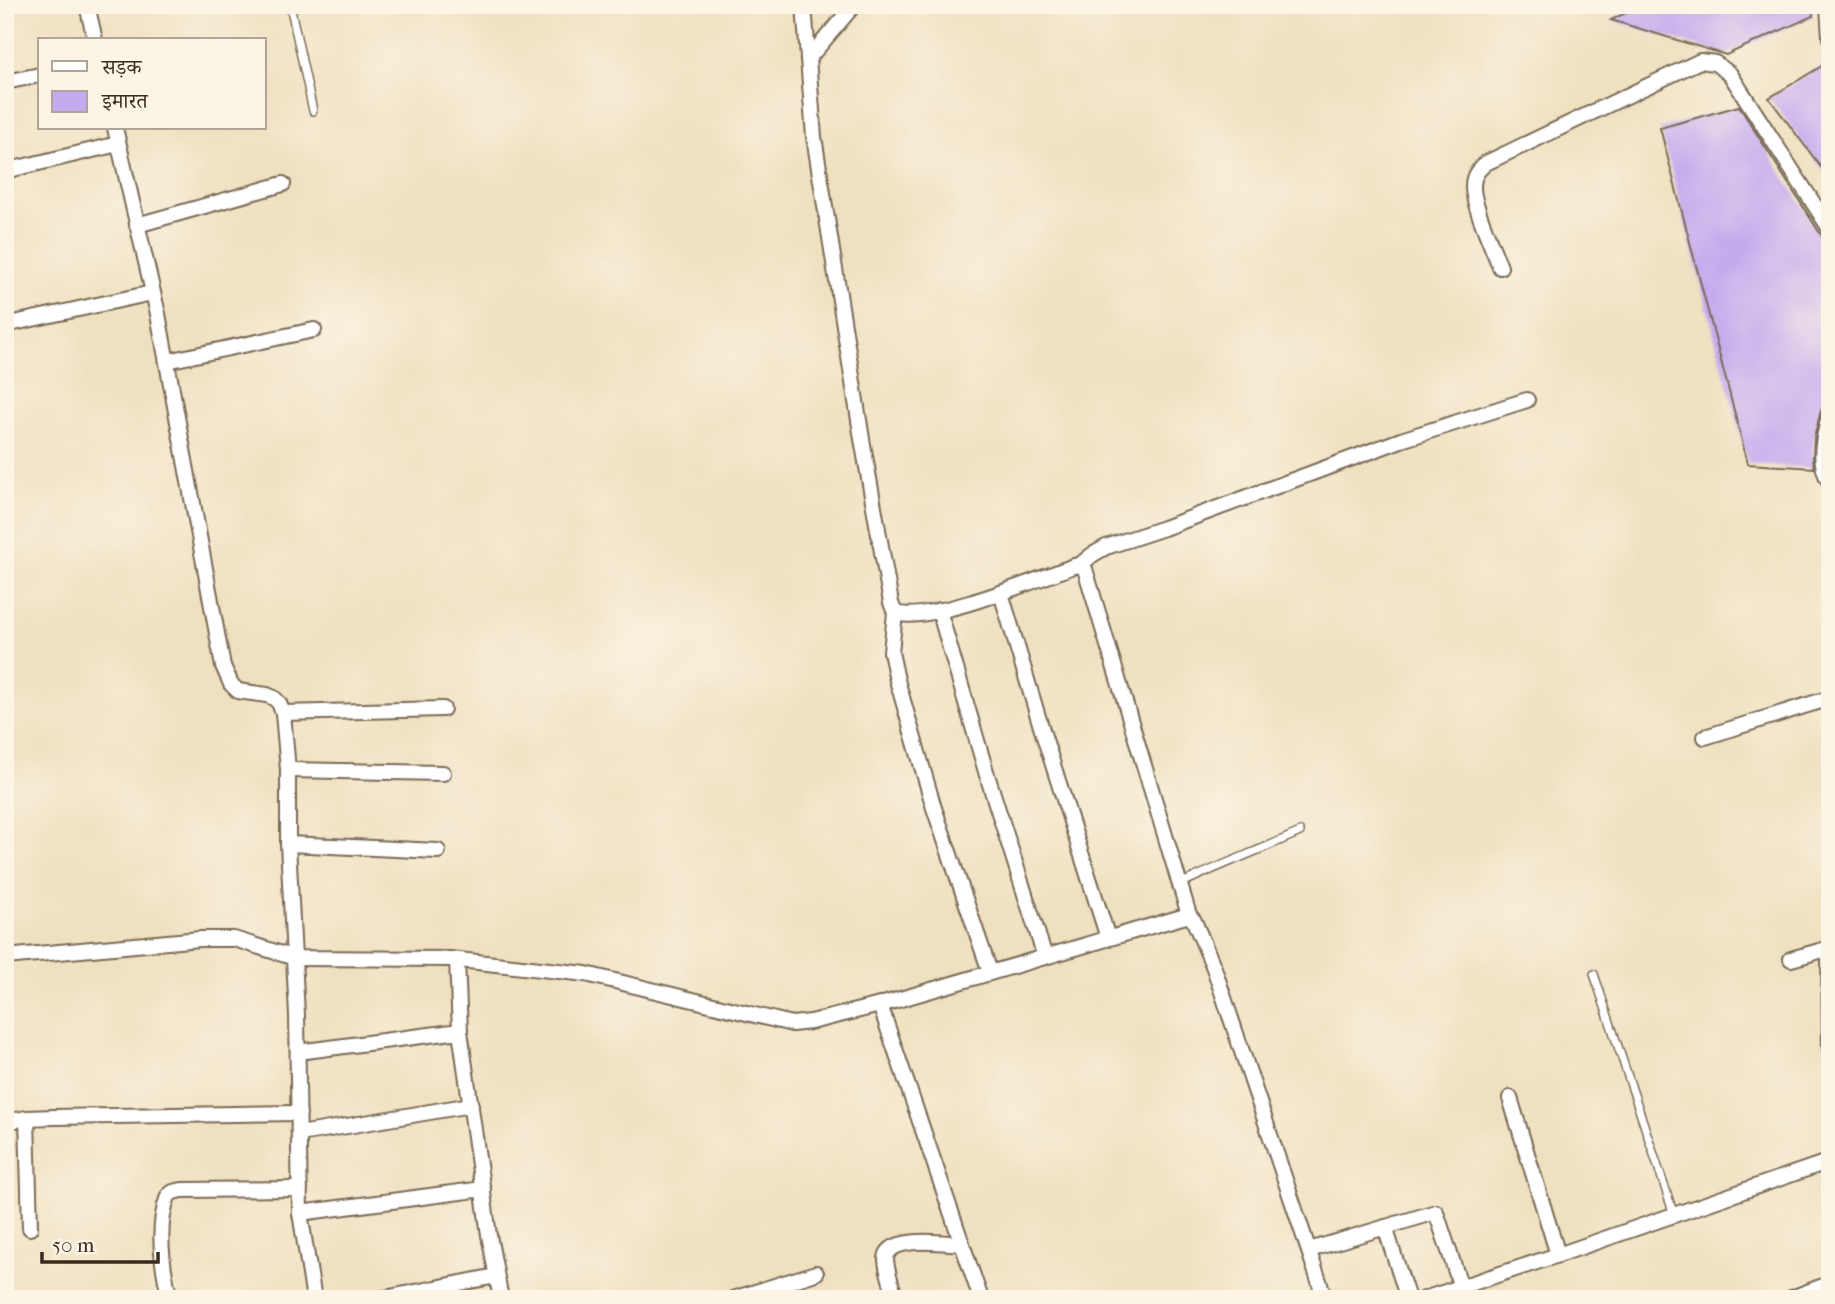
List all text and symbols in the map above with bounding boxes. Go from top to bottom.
legend [38,38,266,130]
text: सड़क [101,55,142,79]
text: इमारत [101,89,149,113]
scale bar [42,1220,158,1264]
text: 50 m [52,1233,95,1257]

